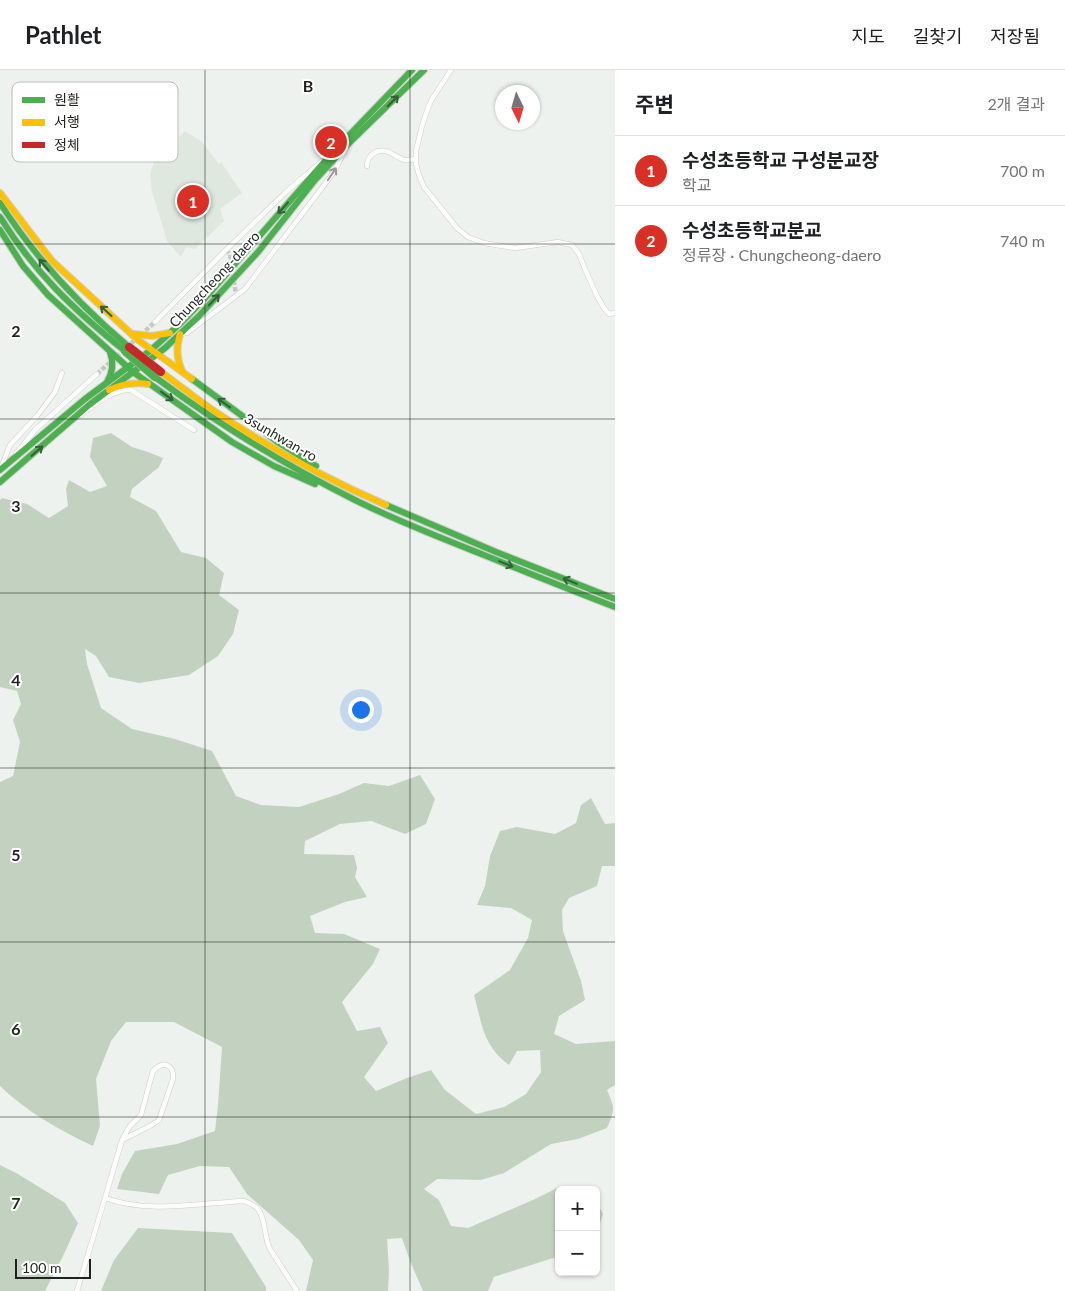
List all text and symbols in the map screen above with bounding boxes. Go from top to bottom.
text: Pathlet [25,20,102,49]
text: 지도 [852,25,885,47]
text: 길찾기 [913,25,962,47]
text: 저장됨 [990,25,1040,47]
text: B [303,76,313,95]
legend [12,82,178,162]
north arrow [495,85,540,130]
text: 원활 [54,91,80,108]
text: 주변 [635,91,674,116]
text: 2개 결과 [987,94,1045,113]
one-way arrow [387,95,399,107]
text: 서행 [54,113,80,130]
pin: 2 [315,123,347,161]
text: 정체 [54,136,80,153]
text: 수성초등학교 구성분교장 [682,148,879,171]
text: 1 [646,161,656,180]
text: 700 m [1000,161,1045,180]
one-way arrow [327,168,337,182]
text: 학교 [682,175,711,194]
pin: 1 [177,182,209,220]
one-way arrow [277,201,289,214]
text: 수성초등학교분교 [682,218,822,241]
street label: Chungcheong-daero [165,227,263,331]
text: 2 [646,231,656,250]
text: 740 m [1000,231,1045,250]
text: 정류장 · Chungcheong-daero [682,245,881,264]
one-way arrow [38,258,49,271]
one-way arrow [208,294,220,306]
one-way arrow [100,305,113,317]
text: 2 [11,321,21,340]
one-way arrow [160,391,174,401]
one-way arrow [217,398,231,408]
street label: 3sunhwan-ro [242,409,320,465]
one-way arrow [30,445,43,456]
text: 3 [11,496,21,515]
one-way arrow [498,559,513,569]
one-way arrow [563,576,578,585]
text: 4 [11,670,21,689]
your location [348,697,374,723]
text: 5 [11,845,21,864]
text: 6 [11,1019,21,1038]
map controls [555,1186,600,1276]
button: + [555,1186,600,1231]
text: 7 [11,1193,21,1212]
button: − [555,1231,600,1276]
scale bar [15,1256,91,1279]
text: 100 m [22,1259,61,1276]

